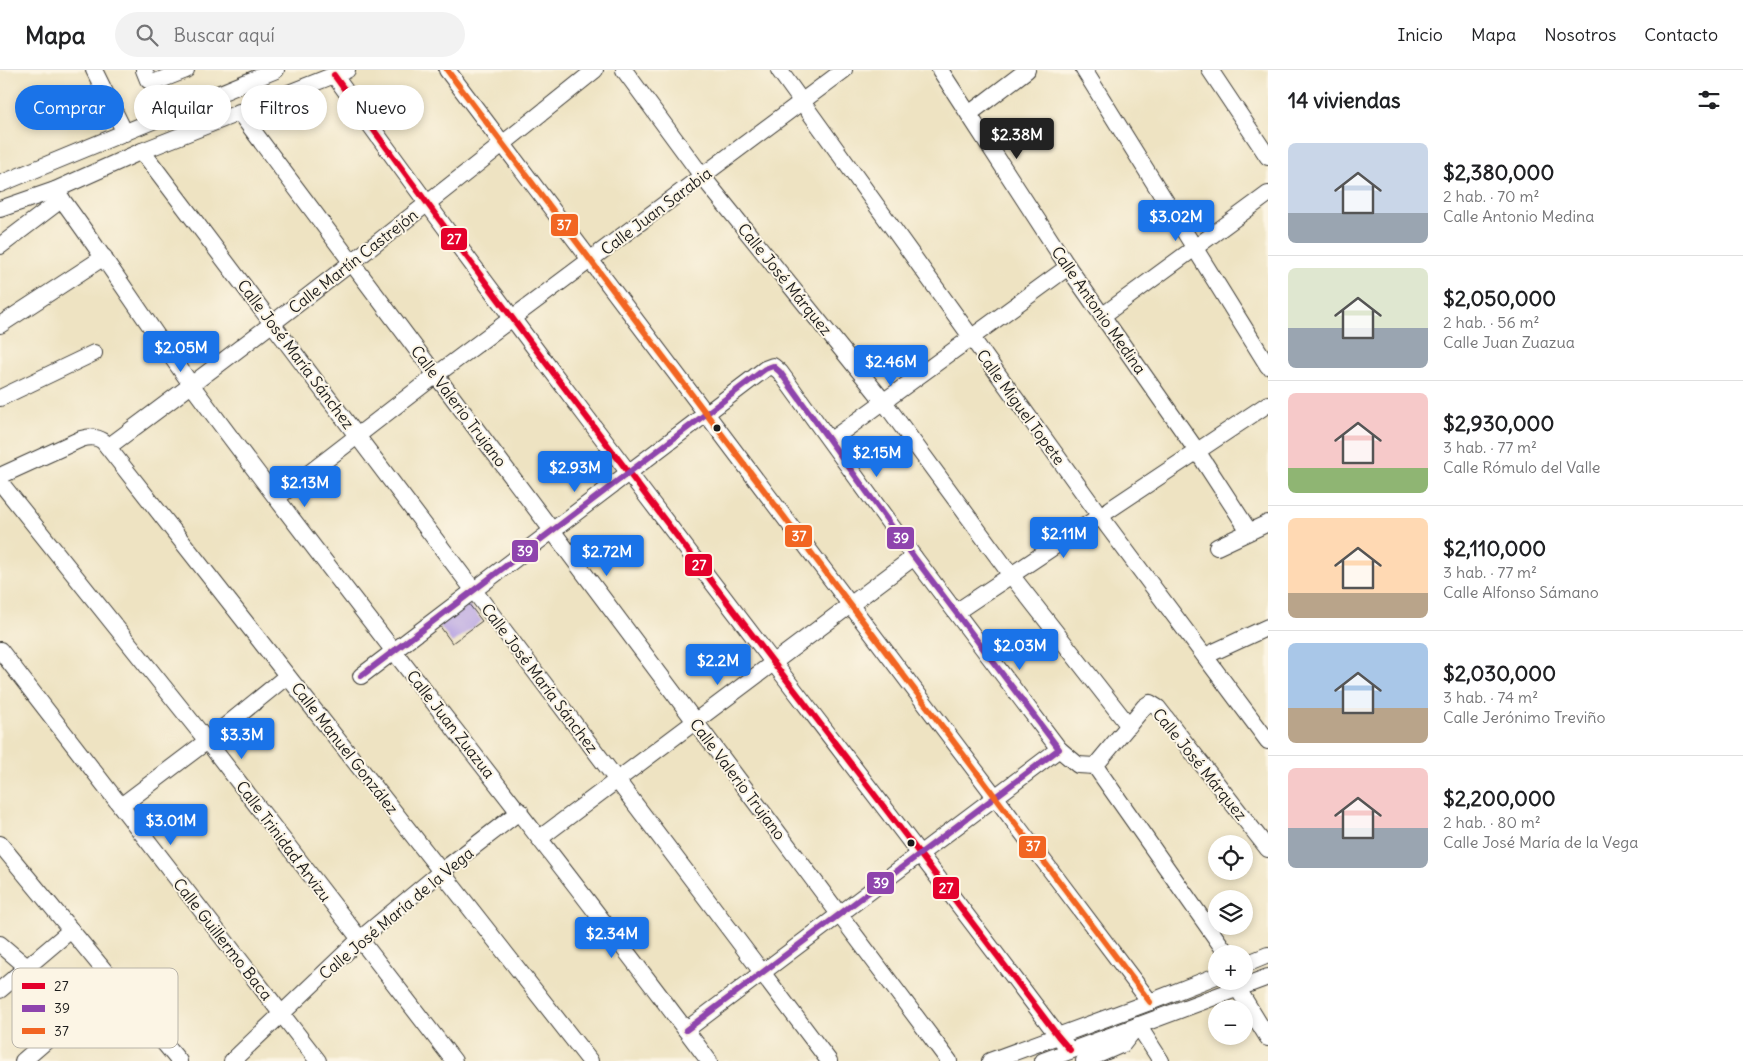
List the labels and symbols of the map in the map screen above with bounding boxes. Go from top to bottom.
pin: $2.38M [976,118,1058,160]
street label: Calle Juan Sarabia [597,163,715,259]
pin: $3.02M [1135,200,1217,242]
street label: Calle Martín Castrejón [284,204,422,318]
line badge: 37 [550,213,579,237]
text: 37 [557,216,572,234]
street label: Calle José Márquez [734,219,837,339]
line badge: 27 [440,227,468,251]
text: 27 [447,230,461,248]
street label: Calle Antonio Medina [1047,242,1151,378]
street label: Calle José María Sánchez [233,275,359,433]
pin: $2.05M [140,330,222,373]
street label: Calle Valerio Trujano [407,341,511,471]
pin: $2.46M [850,344,932,387]
street label: Calle Miguel Topete [972,345,1070,469]
unlabelled marker [712,423,722,433]
pin: $2.15M [836,436,918,478]
pin: $2.93M [534,450,616,493]
pin: $2.13M [264,466,346,508]
pin: $2.11M [1023,516,1105,559]
line badge: 37 [784,524,813,548]
line badge: 39 [886,526,915,550]
text: 37 [792,527,807,545]
text: 39 [893,529,909,547]
pin: $2.72M [566,534,648,577]
line badge: 39 [511,539,539,563]
text: 39 [517,542,533,560]
line badge: 27 [684,553,713,577]
text: 27 [692,556,706,574]
street label: Calle José María Sánchez [477,599,603,757]
pin: $2.03M [979,628,1061,671]
pin: $2.2M [683,644,753,686]
street label: Calle Juan Zuazua [403,666,499,782]
street label: Calle Manuel González [287,678,403,818]
street label: Calle José Márquez [1149,704,1252,824]
street label: Calle Valerio Trujano [686,714,790,844]
pin: $3.3M [207,718,277,760]
street label: Calle Trinidad Arvizu [232,777,336,905]
pin: $3.01M [130,804,212,846]
line badge: 37 [1018,835,1047,859]
text: 37 [1026,837,1041,855]
unlabelled marker [906,838,916,848]
street label: Calle José María de la Vega [315,843,477,983]
line badge: 39 [866,871,895,895]
street label: Calle Guillermo Baca [169,874,277,1004]
text: 39 [873,874,889,892]
line badge: 27 [932,876,960,900]
text: 27 [939,879,953,897]
pin: $2.34M [571,916,653,959]
legend [12,968,178,1048]
text: 27 [54,977,69,995]
text: 39 [54,999,70,1017]
text: 37 [54,1022,69,1040]

